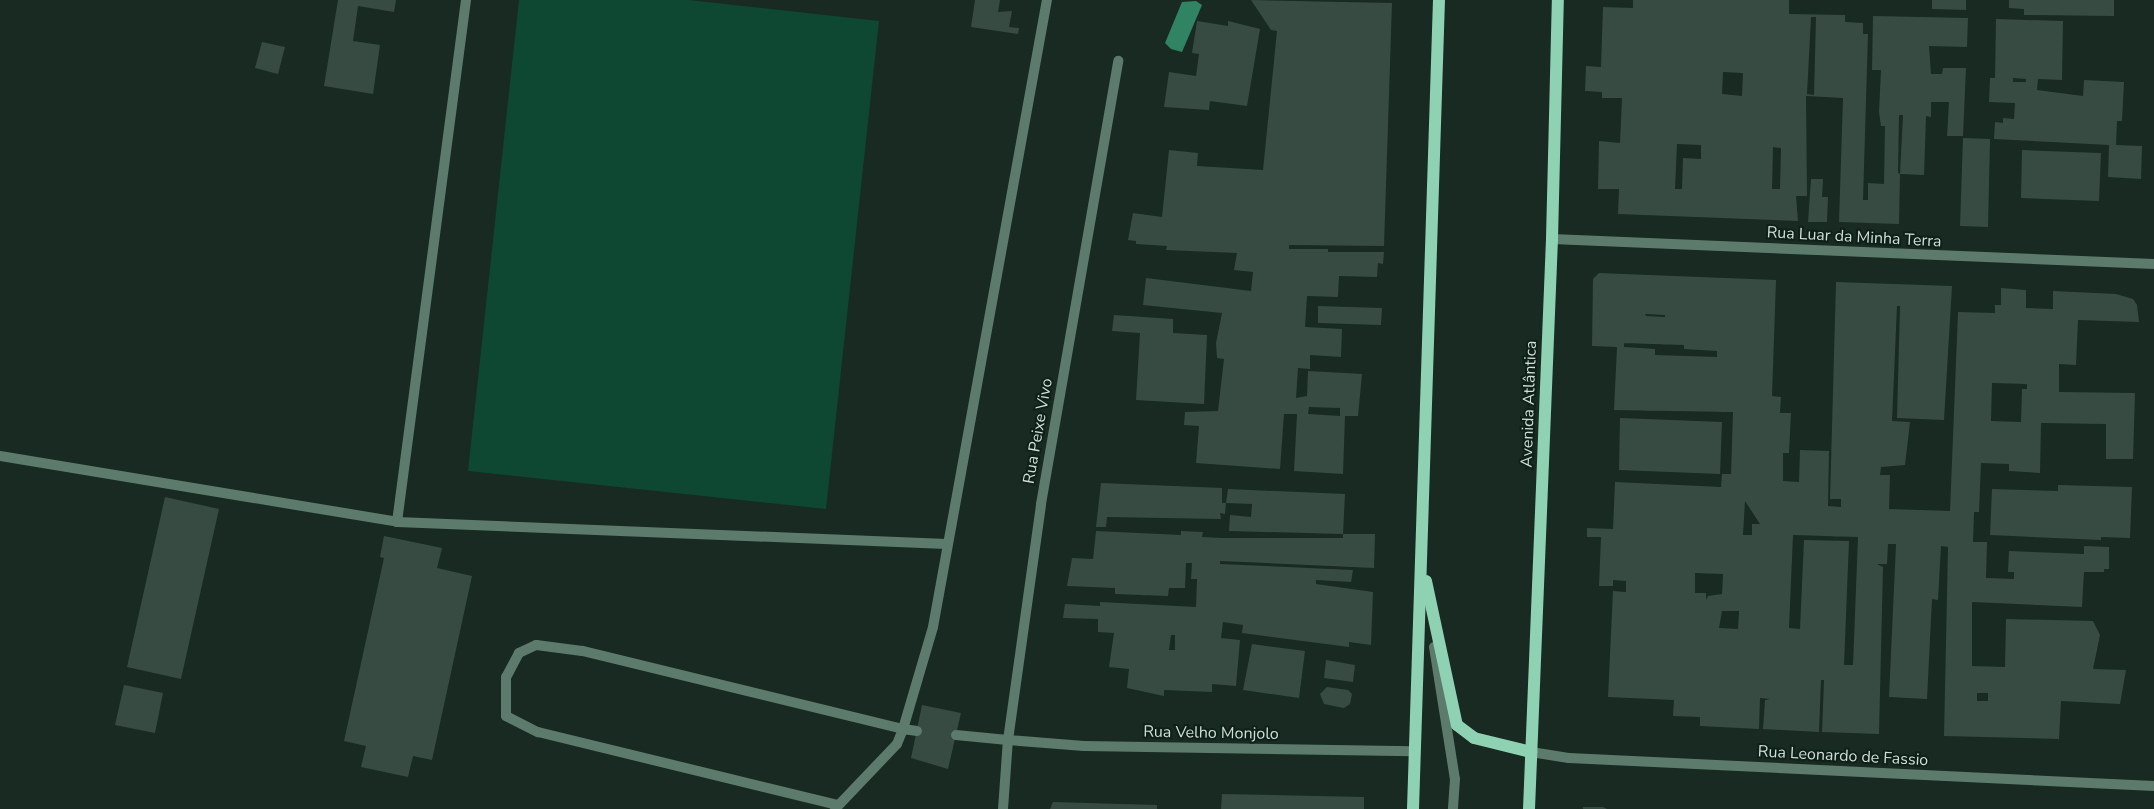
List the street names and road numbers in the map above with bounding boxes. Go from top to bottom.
street label: Rua Luar da Minha Terra [1766,223,1942,251]
street label: Avenida Atlântica [1517,340,1541,468]
street label: Rua Peixe Vivo [1019,377,1057,485]
street label: Rua Velho Monjolo [1143,722,1279,744]
street label: Rua Leonardo de Fassio [1757,742,1929,770]

